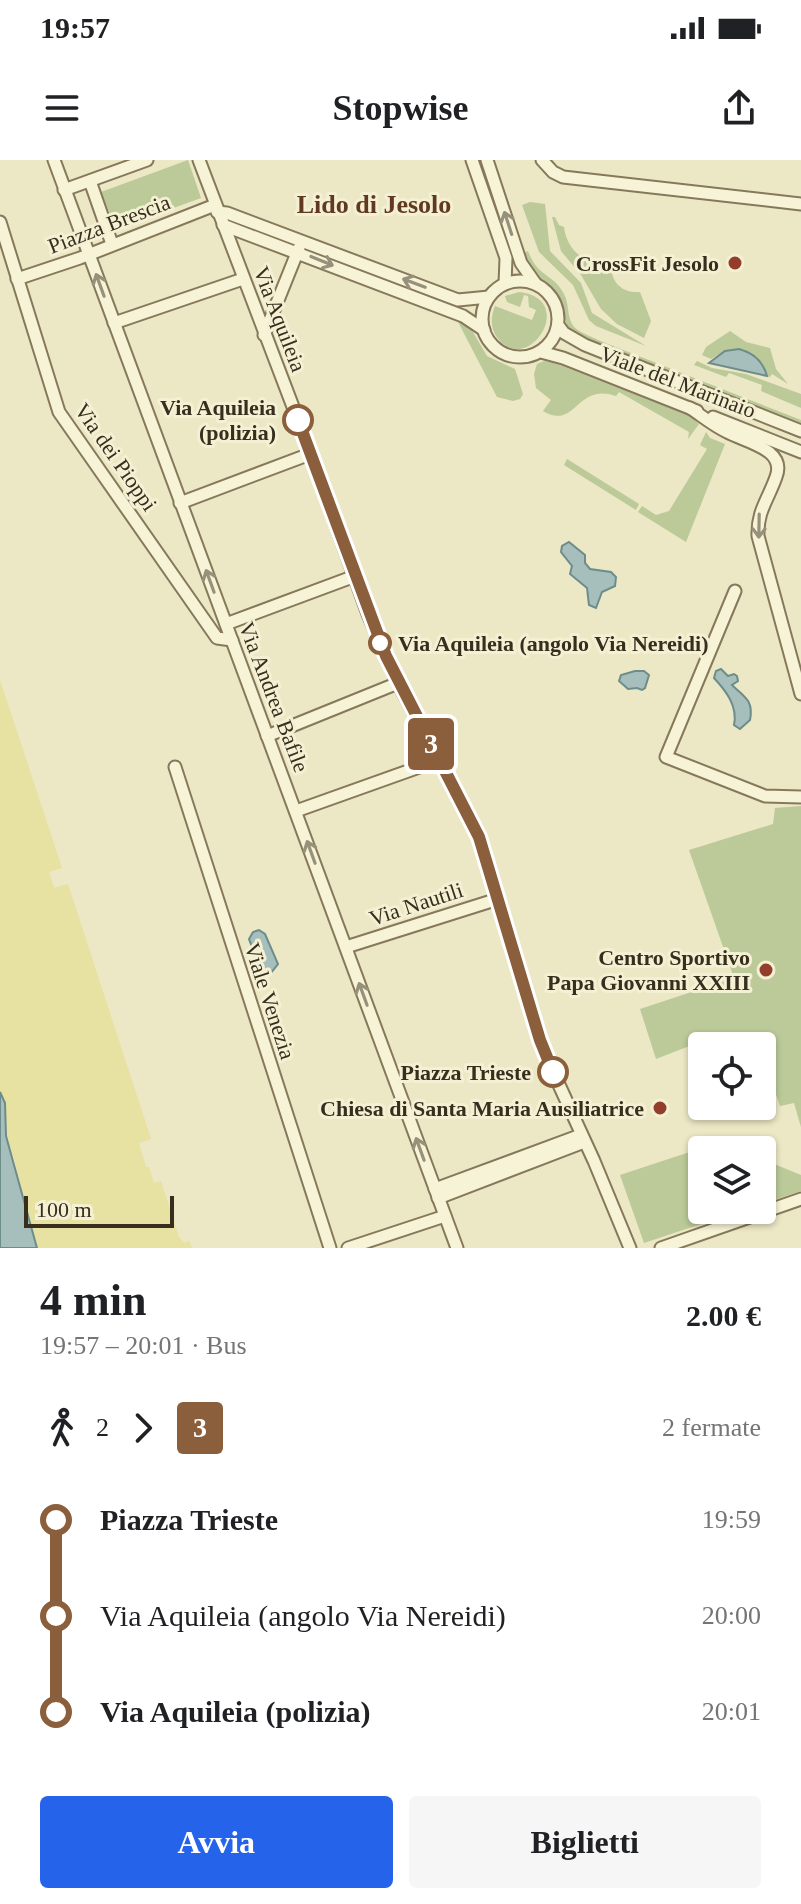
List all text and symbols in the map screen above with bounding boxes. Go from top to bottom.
text: 19:57 [40,11,110,44]
icon: menu [40,86,84,130]
icon: share [717,86,761,130]
text: Stopwise [332,88,469,128]
street label: Piazza Brescia [44,189,174,259]
district label: Lido di Jesolo [297,190,451,219]
one-way arrow [500,211,515,237]
place label: CrossFit Jesolo [576,251,719,276]
marker: CrossFit Jesolo [726,254,744,272]
one-way arrow [309,255,334,269]
street label: Via Aquileia [249,263,312,375]
one-way arrow [92,273,106,297]
one-way arrow [402,275,427,289]
street label: Viale del Marinaio [597,341,759,423]
place label: Via Aquileia (polizia) [160,395,276,445]
street label: Via dei Pioppi [70,398,162,516]
marker: Via Aquileia (polizia) [283,405,313,435]
one-way arrow [752,512,767,539]
one-way arrow [201,569,216,594]
street label: Via Andrea Bafile [234,618,314,776]
place label: Via Aquileia (angolo Via Nereidi) [398,631,708,656]
marker: Via Aquileia (angolo Via Nereidi) [369,632,391,654]
line badge: 3 [405,718,457,770]
text: 3 [424,728,438,759]
one-way arrow [302,840,317,865]
street label: Via Nautili [366,877,466,931]
street label: Viale Venezia [239,940,301,1063]
place label: Centro Sportivo Papa Giovanni XXIII [547,945,750,995]
marker: Centro Sportivo Papa Giovanni XXIII [757,961,775,979]
one-way arrow [355,982,369,1007]
map controls [688,1032,776,1224]
button: locate [688,1032,776,1120]
marker: Piazza Trieste [538,1057,568,1087]
place label: Piazza Trieste [400,1060,531,1085]
place label: Chiesa di Santa Maria Ausiliatrice [320,1096,644,1121]
marker: Chiesa di Santa Maria Ausiliatrice [651,1099,669,1117]
button: layers [688,1136,776,1224]
one-way arrow [412,1137,426,1161]
scale bar [24,1192,174,1228]
text: 100 m [36,1197,92,1222]
text: 4 min [40,1276,146,1325]
text: 2.00 € [686,1299,761,1332]
text: 19:57 – 20:01 · Bus [40,1331,247,1360]
icon: walk [40,1406,84,1450]
icon: forward [121,1406,165,1450]
text: 3 [193,1412,207,1443]
text: 2 [96,1413,109,1442]
text: 2 fermate [662,1413,761,1442]
text: Piazza Trieste [100,1503,278,1536]
text: 19:59 [702,1505,761,1534]
text: Via Aquileia (angolo Via Nereidi) [100,1599,506,1632]
text: 20:00 [702,1601,761,1630]
text: Via Aquileia (polizia) [100,1695,371,1728]
text: 20:01 [702,1697,761,1726]
button: Avvia [40,1796,393,1888]
button: Biglietti [409,1796,761,1888]

